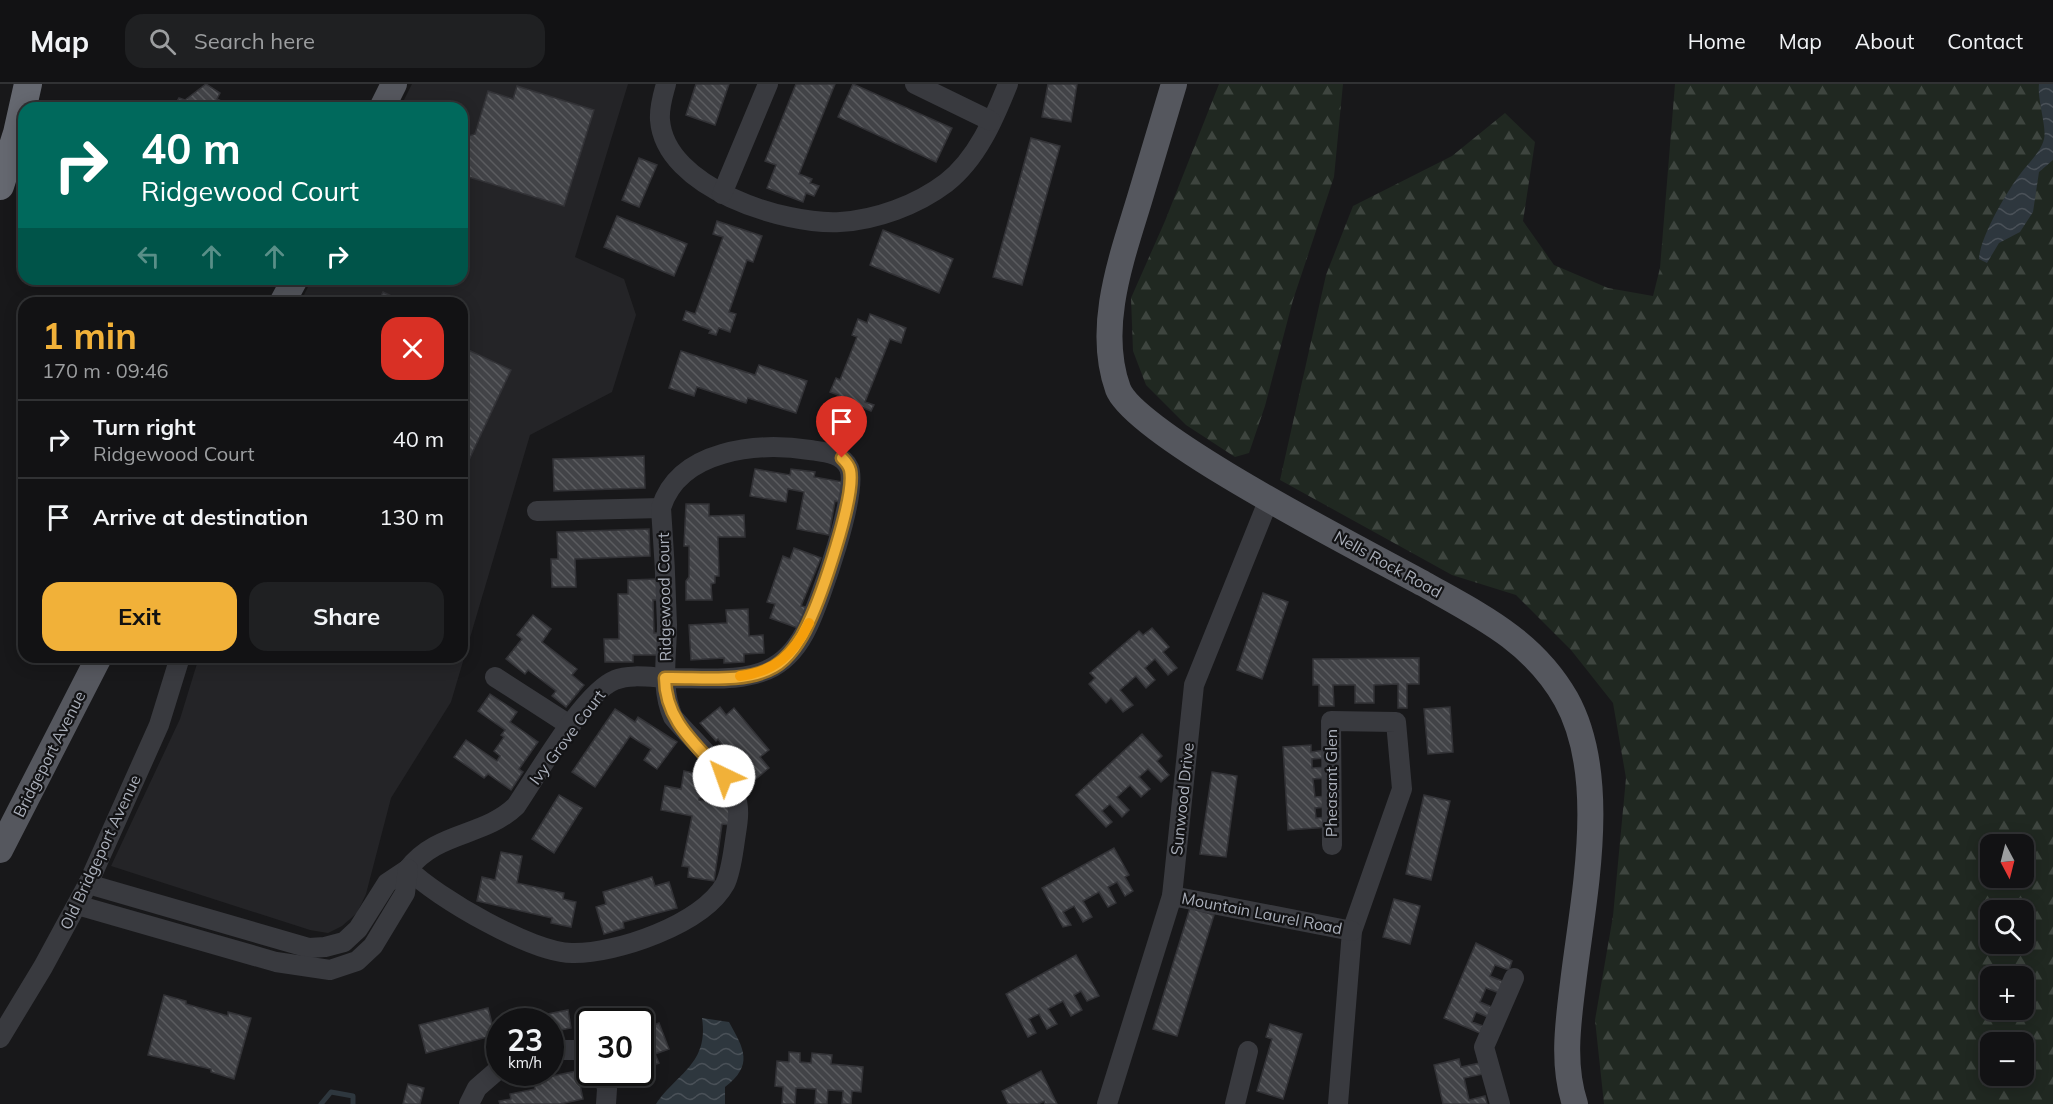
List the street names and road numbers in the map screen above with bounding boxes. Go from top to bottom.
street label: Nells Rock Road [1331,526,1445,602]
street label: Ridgewood Court [653,532,675,662]
street label: Ivy Grove Court [525,685,609,788]
street label: Bridgeport Avenue [9,688,89,820]
street label: Pheasant Glen [1321,729,1341,837]
street label: Sunwood Drive [1166,742,1198,856]
street label: Old Bridgeport Avenue [55,771,145,933]
street label: Mountain Laurel Road [1180,888,1344,938]

